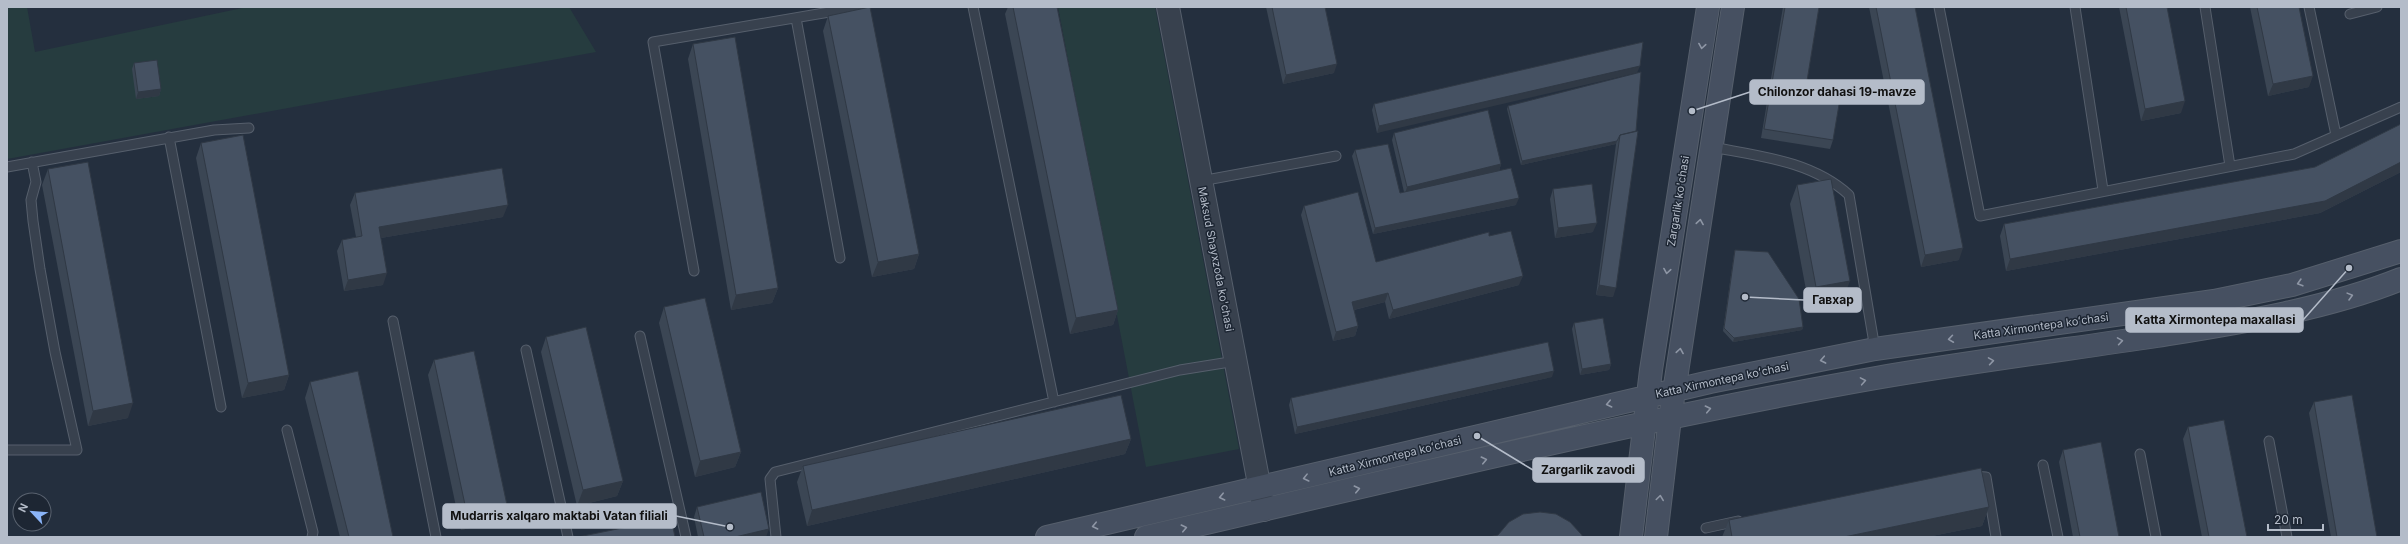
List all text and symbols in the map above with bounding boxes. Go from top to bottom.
one-way arrow [1698,42,1707,49]
callout: Chilonzor dahasi 19-mavze [1750,80,1924,104]
text: Chilonzor dahasi 19-mavze [1758,84,1916,99]
street label: Zargarlik ko'chasi [1664,155,1692,247]
street label: Maksud Shayxzoda ko'chasi [1195,185,1237,333]
one-way arrow [1695,219,1704,226]
one-way arrow [1663,268,1672,274]
one-way arrow [2297,278,2304,287]
callout: Гавхар [1804,288,1861,312]
text: Гавхар [1812,292,1854,307]
one-way arrow [2347,292,2353,300]
callout: Katta Xirmontepa maxallasi [2126,308,2303,332]
street label: Katta Xirmontepa koʻchasi [1973,310,2109,342]
text: Katta Xirmontepa maxallasi [2135,312,2295,327]
one-way arrow [1948,334,1954,343]
one-way arrow [2117,337,2123,346]
one-way arrow [1675,348,1684,354]
one-way arrow [1819,355,1826,363]
one-way arrow [1988,357,1995,366]
street label: Katta Xirmontepa koʻchasi [1654,359,1790,401]
one-way arrow [1860,377,1866,385]
one-way arrow [1606,400,1613,408]
one-way arrow [1704,406,1711,414]
street label: Katta Xirmontepa koʻchasi [1327,433,1463,479]
one-way arrow [1480,457,1487,465]
callout: Zargarlik zavodi [1533,458,1644,482]
text: Zargarlik zavodi [1541,462,1635,477]
one-way arrow [1303,473,1309,481]
one-way arrow [1353,485,1360,494]
north arrow [12,492,52,532]
one-way arrow [1219,493,1225,501]
one-way arrow [1655,495,1664,501]
text: N [15,501,31,514]
callout: Mudarris xalqaro maktabi Vatan filiali [443,504,676,528]
scale bar [2268,506,2323,532]
text: Mudarris xalqaro maktabi Vatan filiali [450,508,668,523]
text: 20 m [2274,512,2303,527]
one-way arrow [1092,522,1098,530]
one-way arrow [1181,525,1187,533]

